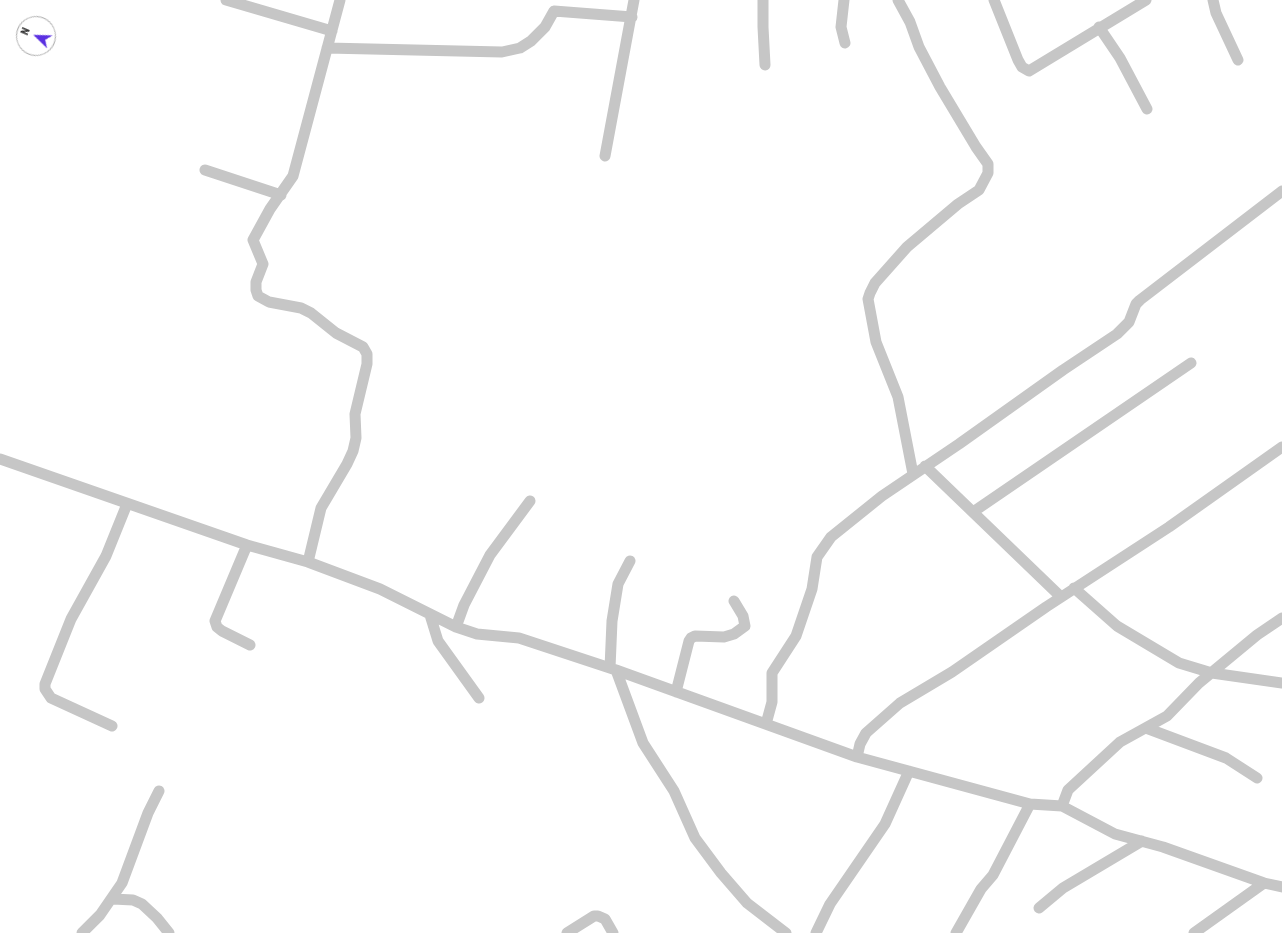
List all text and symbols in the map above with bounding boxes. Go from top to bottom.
north arrow [16,16,56,56]
text: N [18,26,33,37]

